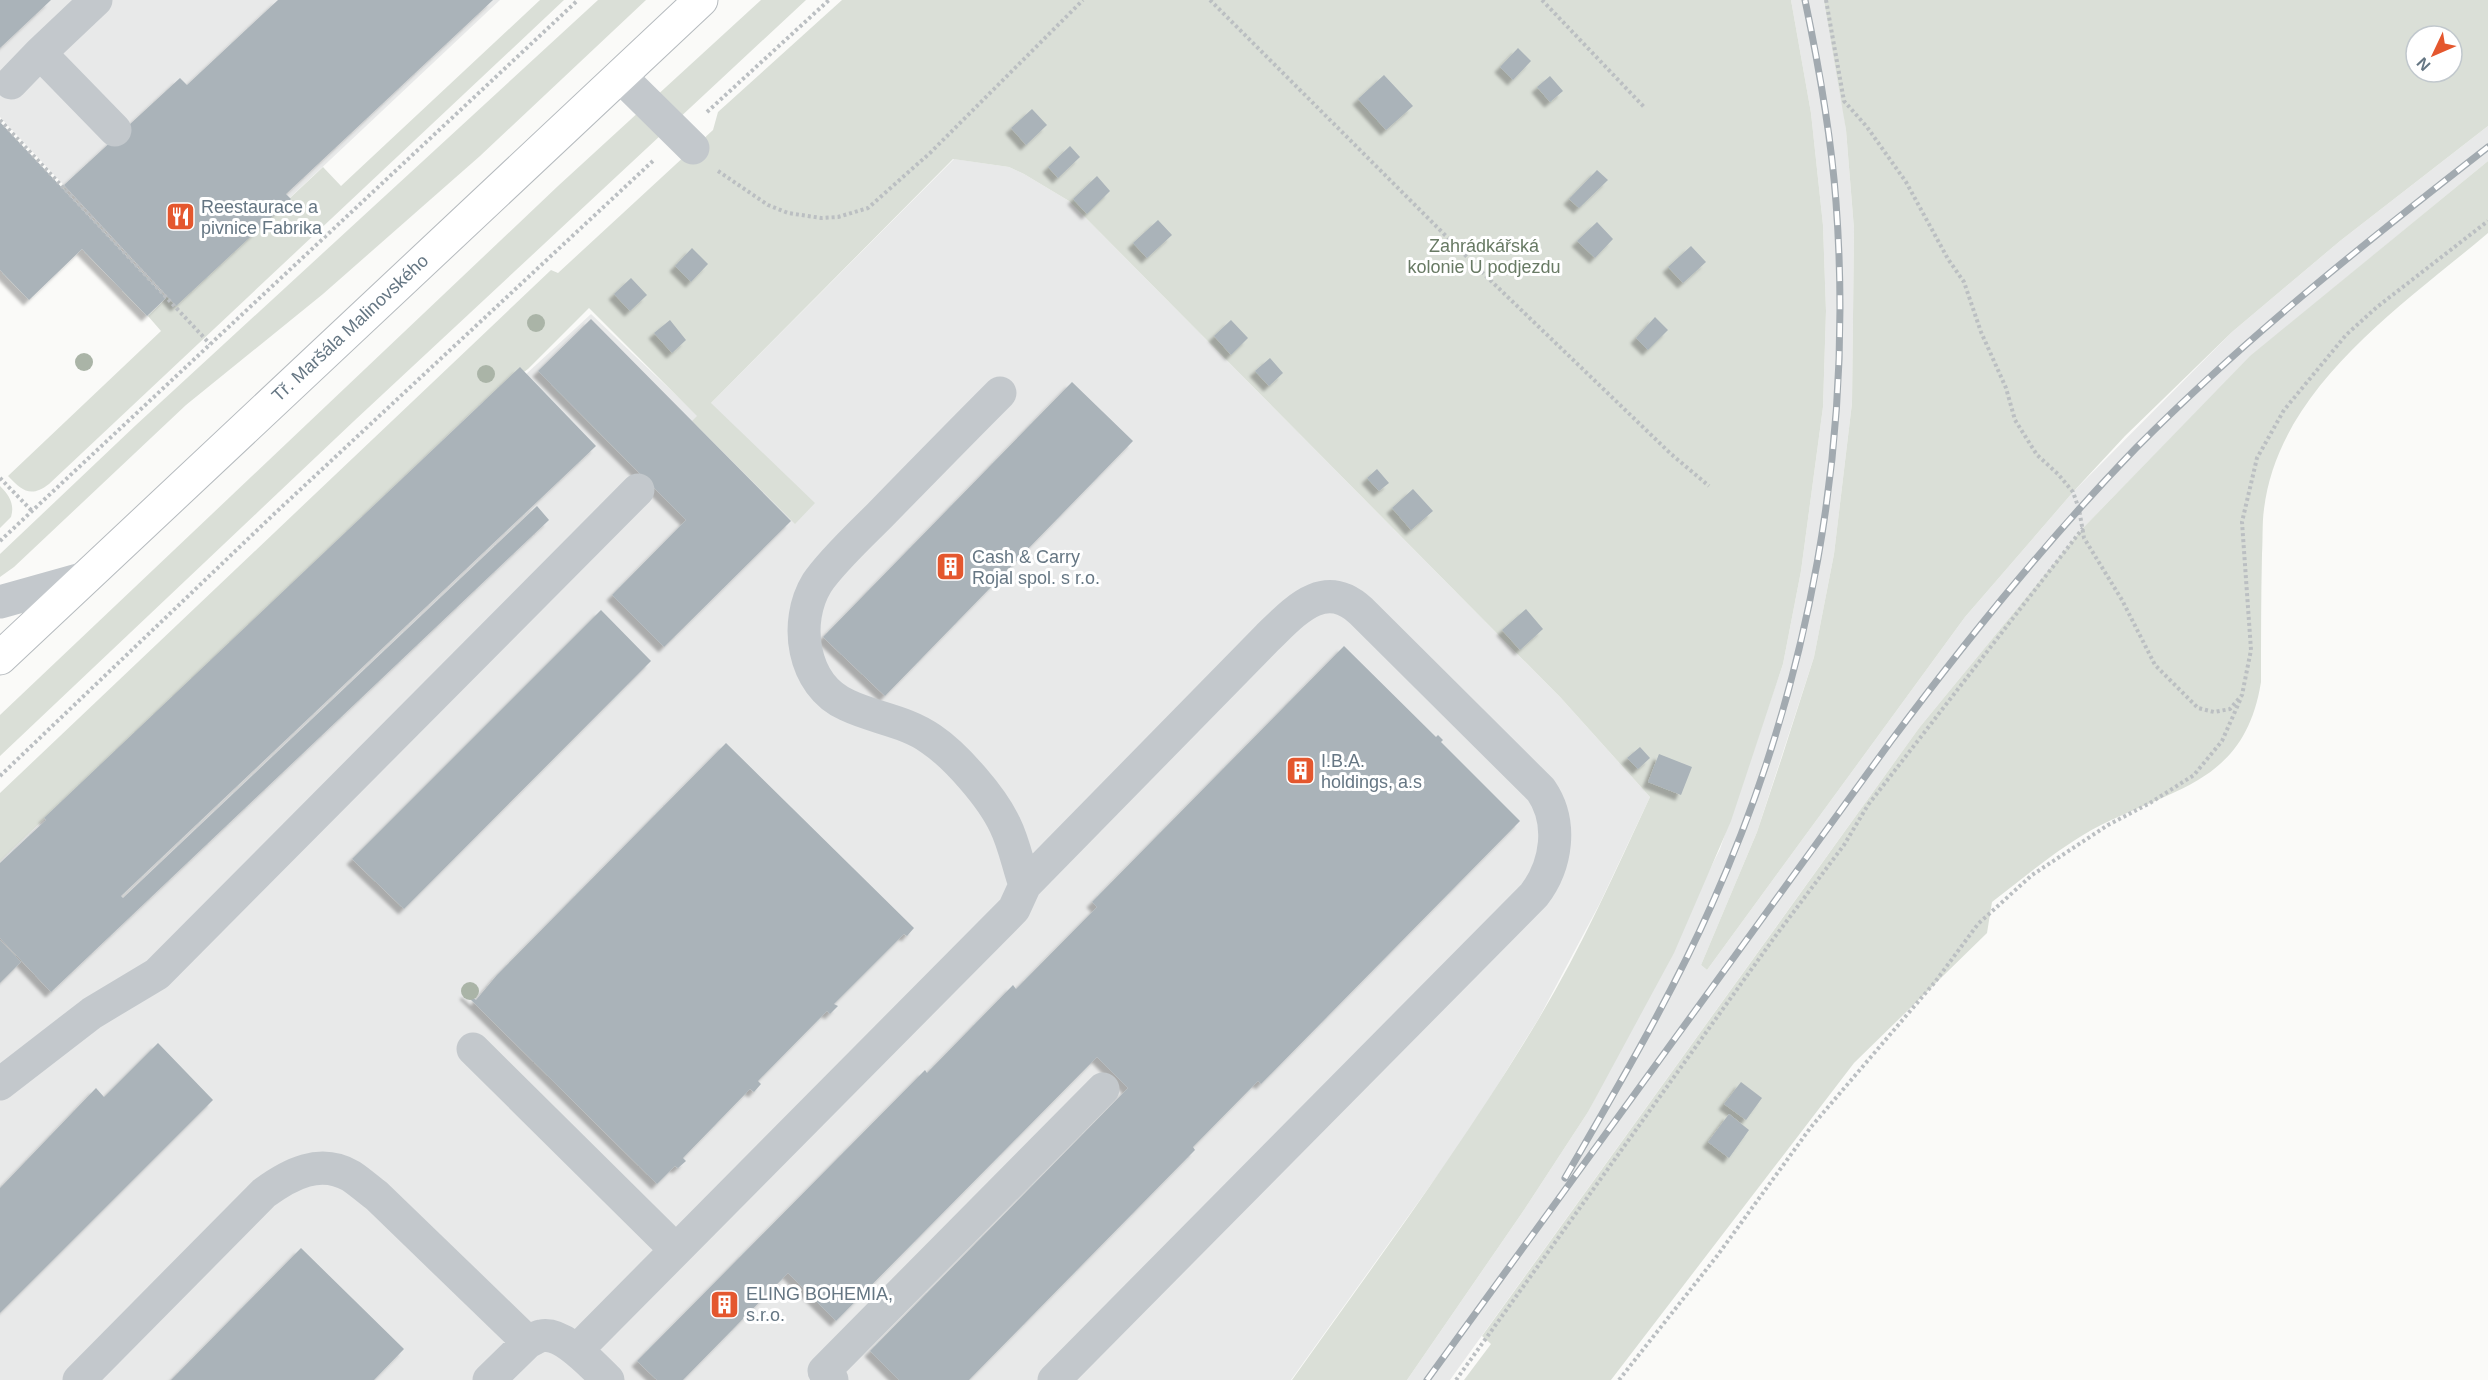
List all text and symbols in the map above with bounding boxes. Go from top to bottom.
north arrow [2404,24,2464,84]
text: N [2413,54,2434,74]
place label: Reestaurace a pivnice Fabrika [201,197,323,238]
restaurant icon: Reestaurace a pivnice Fabrika [164,201,196,233]
park label: Zahrádkářská kolonie U podjezdu [1407,236,1561,277]
street label: Tř. Maršála Malinovského [268,250,432,406]
place label: Cash & Carry Rojal spol. s r.o. [972,547,1100,588]
building icon: Cash & Carry Rojal spol. s r.o. [935,551,967,583]
place label: I.B.A. holdings, a.s [1321,751,1422,792]
building icon: I.B.A. holdings, a.s [1284,755,1316,787]
place label: ELING BOHEMIA, s.r.o. [746,1284,893,1325]
building icon: ELING BOHEMIA, s.r.o. [709,1288,741,1320]

